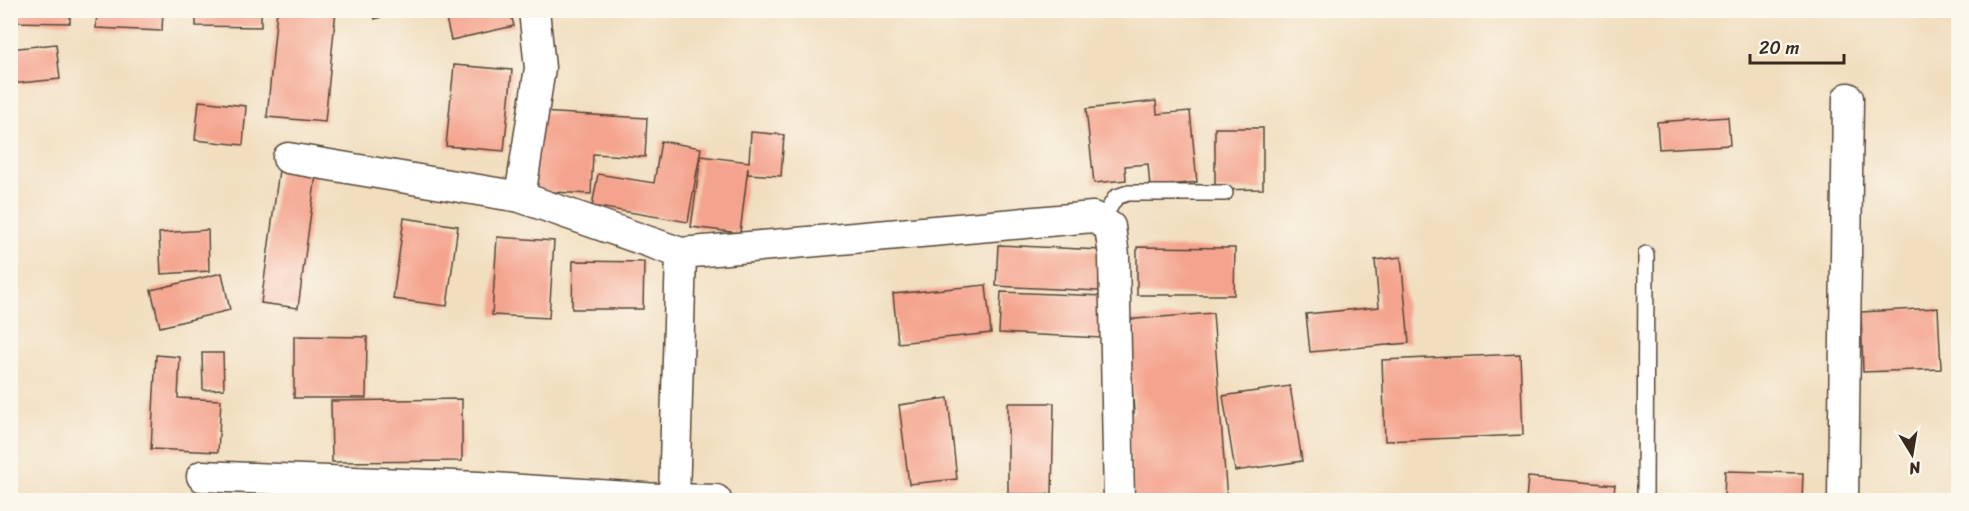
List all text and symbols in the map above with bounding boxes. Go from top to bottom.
scale bar [1750,27,1844,65]
text: 20 m [1759,32,1799,64]
north arrow [1882,424,1942,484]
text: N [1906,453,1924,484]

